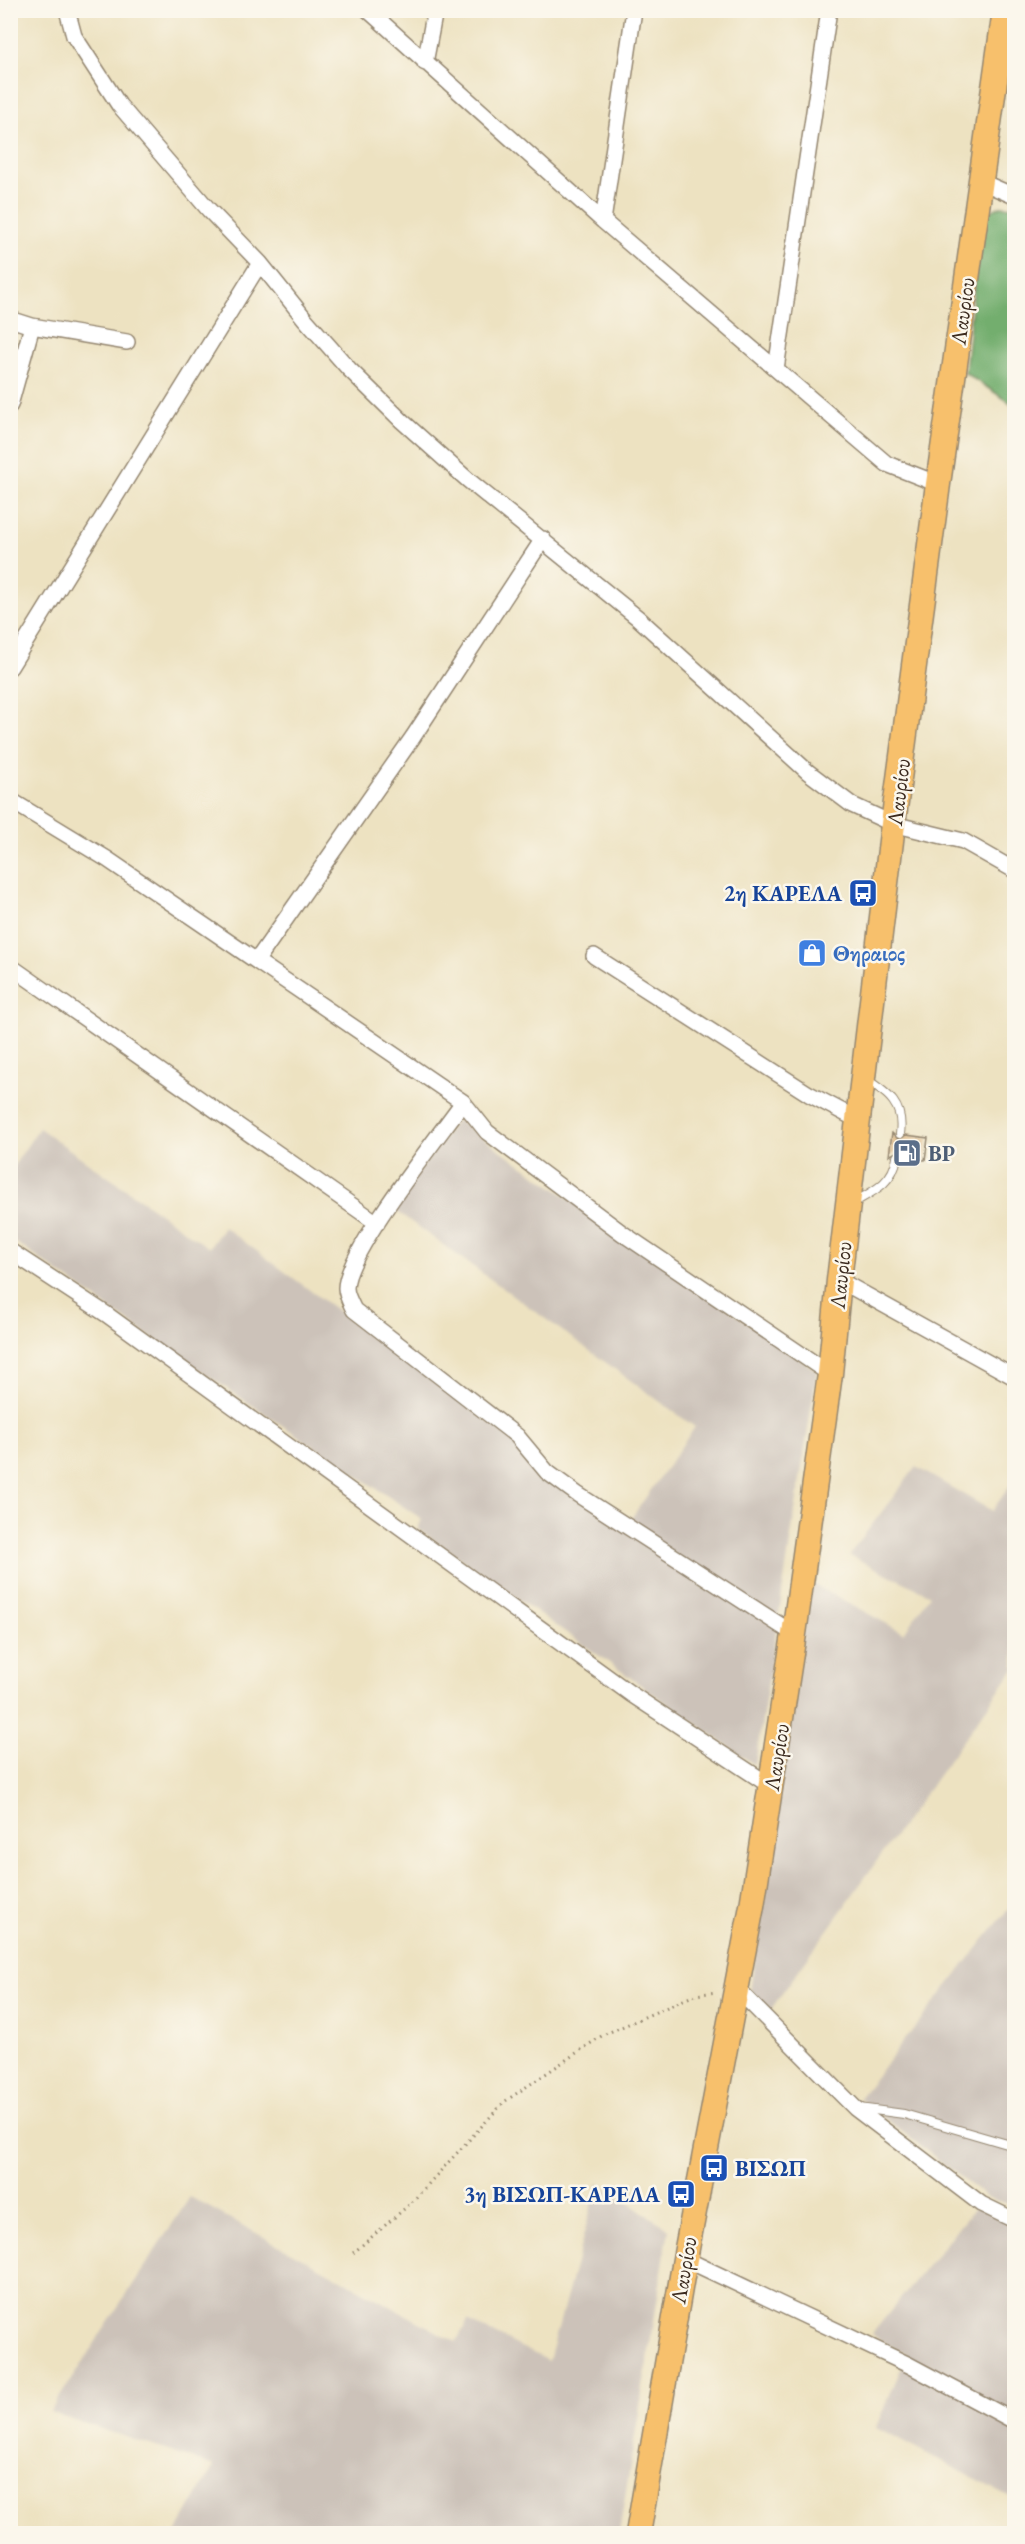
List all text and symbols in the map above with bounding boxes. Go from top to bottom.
street label: Λαυρίου [943,276,982,348]
street label: Λαυρίου [880,757,917,828]
bus stop icon: 2η ΚΑΡΕΛΑ [847,877,879,909]
place label: 2η ΚΑΡΕΛΑ [724,879,842,908]
shop icon: Θηραιος [796,937,828,969]
place label: Θηραιος [833,939,905,968]
fuel station icon: BP [891,1137,923,1169]
place label: BP [928,1139,955,1168]
street label: Λαυρίου [822,1240,858,1311]
street label: Λαυρίου [757,1721,796,1794]
bus stop icon: ΒΙΣΩΠ [698,2152,730,2184]
place label: ΒΙΣΩΠ [735,2154,806,2183]
bus stop icon: 3η ΒΙΣΩΠ-ΚΑΡΕΛΑ [665,2178,697,2210]
place label: 3η ΒΙΣΩΠ-ΚΑΡΕΛΑ [464,2180,660,2209]
street label: Λαυρίου [663,2234,704,2307]

